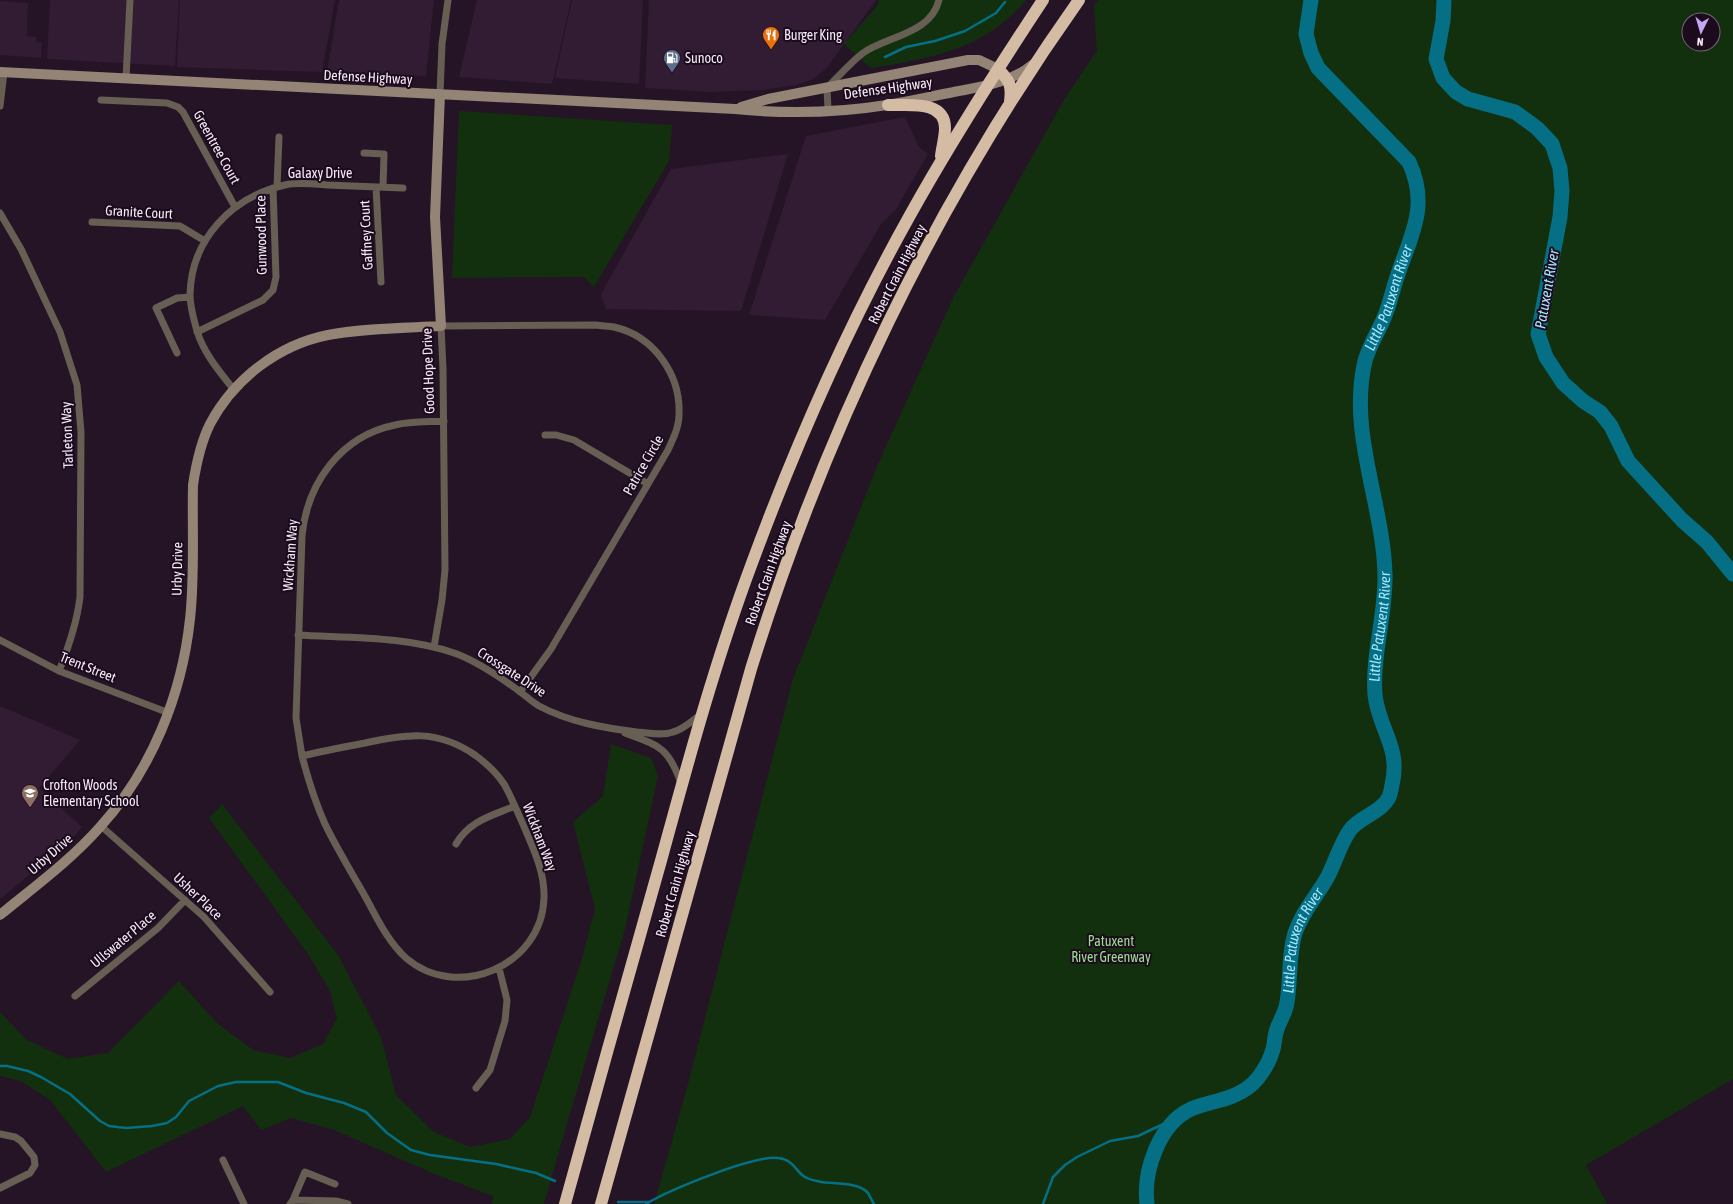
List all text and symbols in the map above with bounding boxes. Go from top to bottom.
north arrow [1681,12,1721,52]
restaurant icon: Burger King [761,25,781,50]
place label: Burger King [784,27,842,43]
text: N [1696,36,1704,48]
fuel station icon: Sunoco [662,48,682,73]
place label: Sunoco [685,50,723,66]
street label: Defense Highway [323,67,413,87]
street label: Defense Highway [843,74,933,102]
street label: Greentree Court [190,108,244,186]
street label: Galaxy Drive [288,165,352,181]
street label: Gunwood Place [252,195,270,275]
street label: Gaffney Court [356,200,376,270]
street label: Granite Court [105,202,173,222]
street label: Robert Crain Highway [865,221,929,327]
water label: Little Patuxent River [1361,242,1416,353]
water label: Patuxent River [1531,247,1562,330]
street label: Good Hope Drive [419,328,437,414]
street label: Tarleton Way [58,401,76,469]
street label: Patrice Circle [619,432,667,498]
street label: Wickham Way [280,518,301,591]
street label: Robert Crain Highway [742,518,794,627]
street label: Urby Drive [169,542,185,596]
water label: Little Patuxent River [1366,571,1393,682]
street label: Crossgate Drive [475,644,549,700]
street label: Trent Street [58,648,118,686]
place label: Crofton Woods Elementary School [43,777,139,809]
school or university icon: Crofton Woods Elementary School [20,783,40,808]
street label: Wickham Way [520,801,560,874]
street label: Robert Crain Highway [652,829,698,939]
street label: Urby Drive [24,830,76,878]
street label: Usher Place [170,869,226,923]
water label: Little Patuxent River [1279,884,1327,994]
street label: Ullswater Place [87,907,159,971]
park label: Patuxent River Greenway [1071,933,1151,965]

